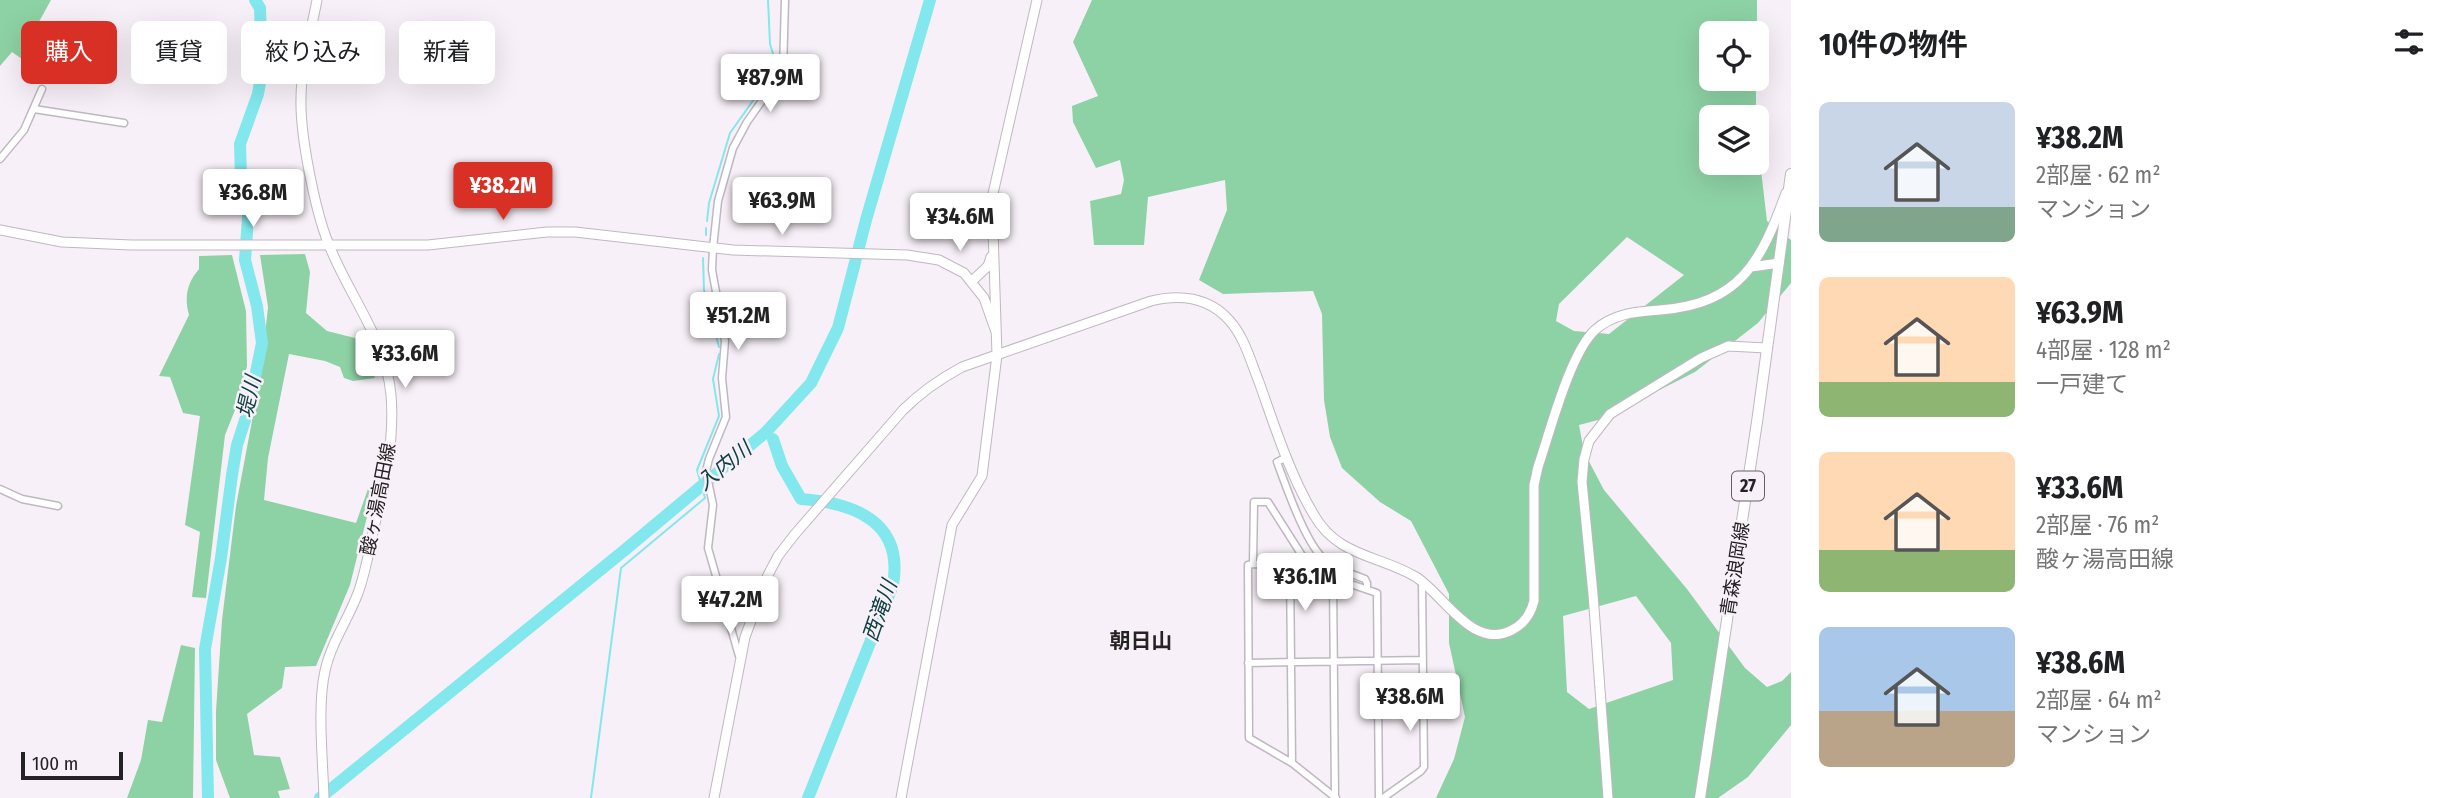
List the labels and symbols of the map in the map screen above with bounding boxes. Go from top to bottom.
pin: ¥87.9M [713,54,827,114]
pin: ¥38.2M [446,162,560,222]
pin: ¥36.8M [196,170,310,229]
pin: ¥63.9M [725,177,839,237]
pin: ¥34.6M [903,194,1017,253]
pin: ¥51.2M [681,292,795,352]
pin: ¥33.6M [348,330,462,390]
water label: 堤川 [232,372,267,420]
water label: 入内川 [691,435,758,496]
street label: 酸ヶ湯高田線 [356,441,400,557]
road number: 27 [1732,472,1764,500]
street label: 青森浪岡線 [1716,520,1754,618]
pin: ¥36.1M [1248,554,1362,613]
water label: 西滝川 [857,575,903,645]
pin: ¥47.2M [673,576,787,636]
district label: 朝日山 [1110,628,1173,654]
pin: ¥38.6M [1353,674,1467,733]
scale bar [21,749,122,781]

